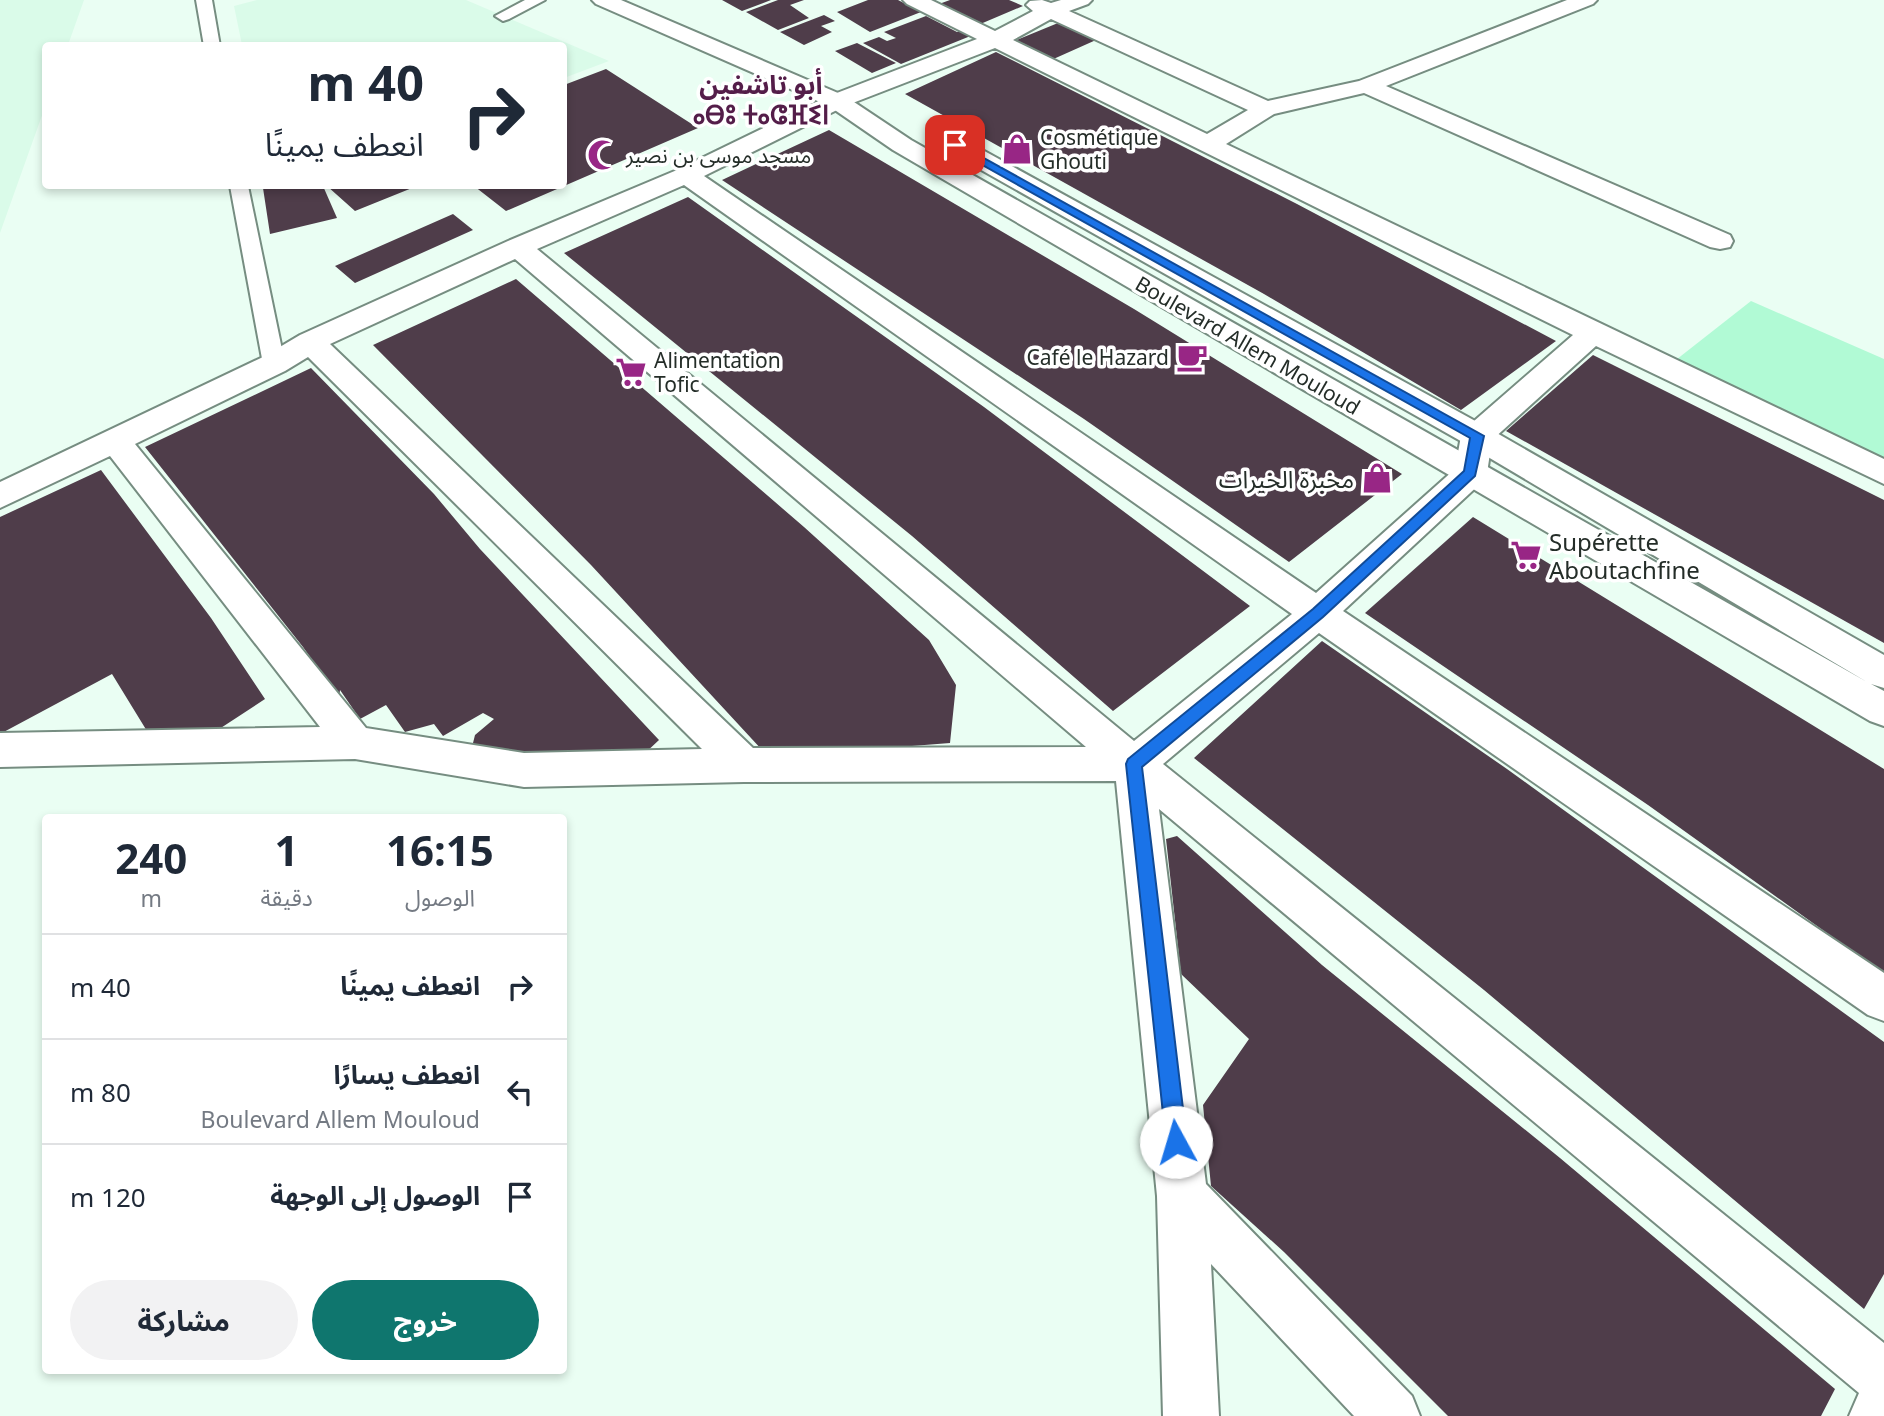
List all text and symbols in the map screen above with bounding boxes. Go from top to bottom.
text: 40 m [307,49,424,115]
district label: أبو تاشفين ⴰⴱⵓ ⵜⴰⵛⴼⵉⵏ [693,66,829,132]
icon: right [448,70,539,161]
pin [925,115,985,175]
text: انعطف يمينًا [265,122,424,165]
place label: Cosmétique Ghouti [1040,123,1158,175]
icon: arrive [936,126,974,164]
shop icon: Cosmétique Ghouti [1000,132,1034,166]
mosque icon: مسجد موسى بن نصير [586,138,620,172]
place label: مسجد موسى بن نصير [625,141,811,169]
street label: Boulevard Allem Mouloud [1130,269,1366,421]
cafe icon: Café le Hazard [1175,340,1209,374]
place label: Café le Hazard [1027,343,1169,371]
place label: Alimentation Tofic [654,346,781,398]
supermarket icon: Alimentation Tofic [614,355,648,389]
shop icon: مخبزة الخيرات [1360,461,1394,495]
place label: مخبزة الخيرات [1219,462,1354,495]
place label: Supérette Aboutachfine [1549,525,1700,586]
supermarket icon: Supérette Aboutachfine [1509,538,1543,572]
text: 1 [275,821,299,878]
text: 16:15 [386,821,494,878]
text: 240 [115,829,187,886]
text: دقيقة [260,881,313,913]
text: الوصول [405,881,475,913]
text: m [140,882,162,914]
text: انعطف يمينًا [340,967,480,1003]
icon: right [501,968,539,1006]
text: 40 m [70,969,131,1005]
text: انعطف يسارًا [334,1056,480,1092]
icon: left [501,1073,539,1111]
text: 80 m [70,1074,131,1110]
text: Boulevard Allem Mouloud [201,1103,480,1135]
position arrow [1139,1105,1213,1179]
text: الوصول إلى الوجهة [270,1177,480,1213]
icon: arrive [501,1178,539,1216]
text: 120 m [70,1179,146,1215]
button: مشاركة [70,1280,298,1360]
button: خروج [312,1280,539,1360]

